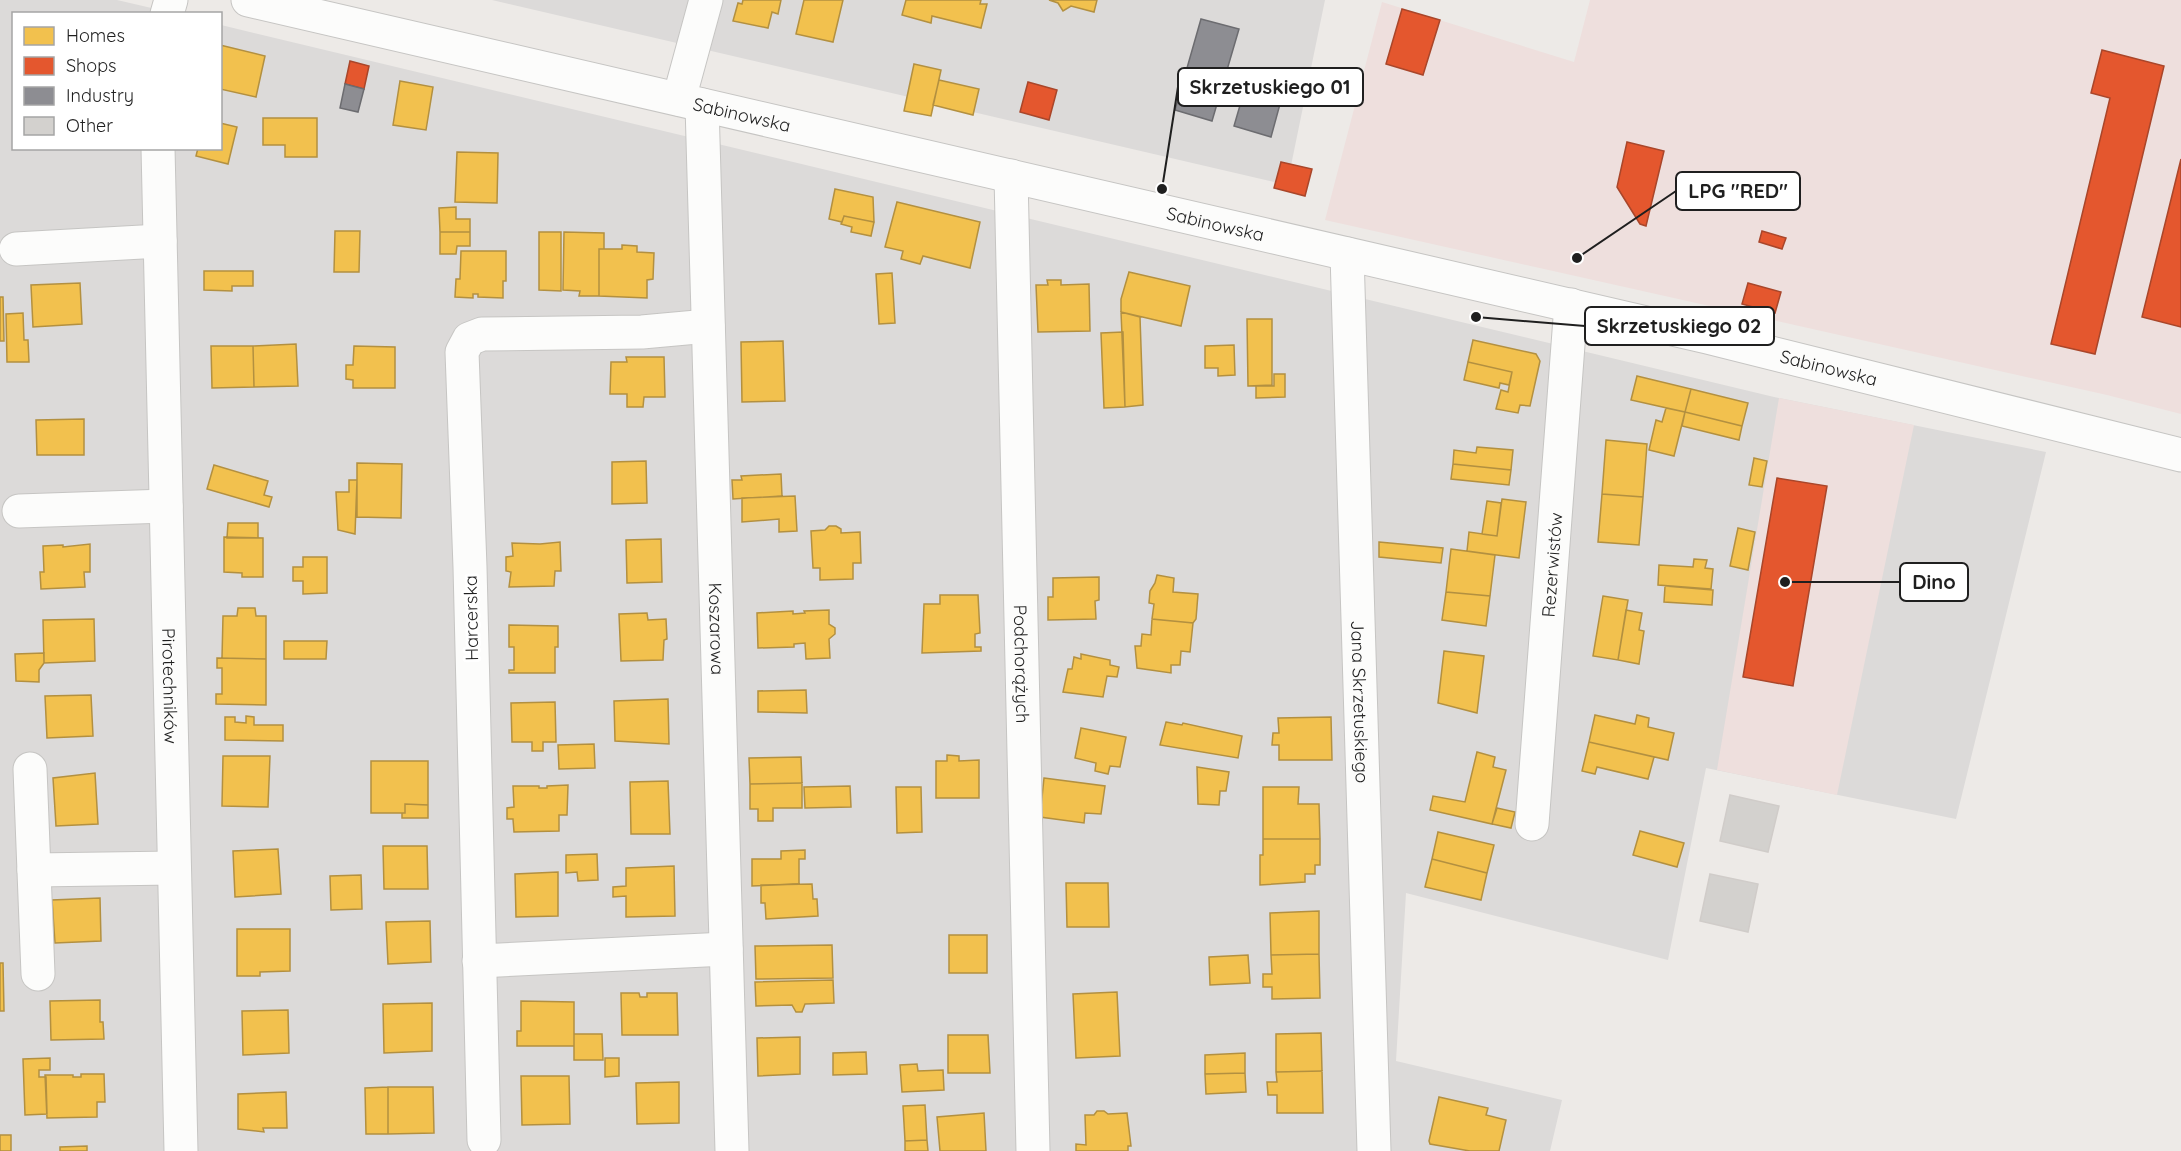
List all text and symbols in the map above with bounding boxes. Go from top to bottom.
legend [12,12,222,150]
text: Homes [66,24,125,47]
text: Shops [66,54,117,77]
callout: Skrzetuskiego 01 [1178,68,1363,106]
text: Skrzetuskiego 01 [1189,74,1351,99]
text: Industry [66,84,134,107]
street label: Sabinowska [691,92,793,137]
text: Other [66,114,113,137]
callout: LPG "RED" [1676,172,1800,210]
text: LPG "RED" [1688,178,1788,203]
street label: Sabinowska [1164,201,1267,246]
callout: Skrzetuskiego 02 [1585,307,1774,345]
text: Skrzetuskiego 02 [1597,313,1761,338]
street label: Sabinowska [1778,344,1880,391]
street label: Rezerwistów [1536,512,1567,618]
callout: Dino [1900,563,1968,601]
text: Dino [1912,569,1956,594]
street label: Harcerska [459,575,483,661]
street label: Koszarowa [704,582,730,675]
street label: Podchorążych [1009,604,1035,723]
street label: Jana Skrzetuskiego [1347,620,1374,784]
street label: Pirotechników [158,628,183,744]

